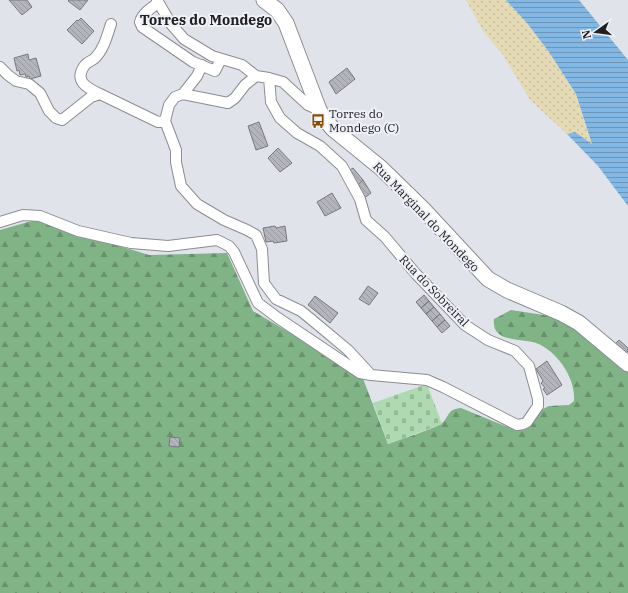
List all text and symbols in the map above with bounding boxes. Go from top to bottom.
district label: Torres do Mondego [140,11,272,29]
north arrow [576,12,616,52]
text: N [578,28,594,40]
place label: Torres do Mondego (C) [329,106,399,135]
bus stop icon: Torres do Mondego (C) [310,113,326,129]
street label: Rua Marginal do Mondego [370,159,483,275]
street label: Rua do Sobreiral [396,252,473,330]

